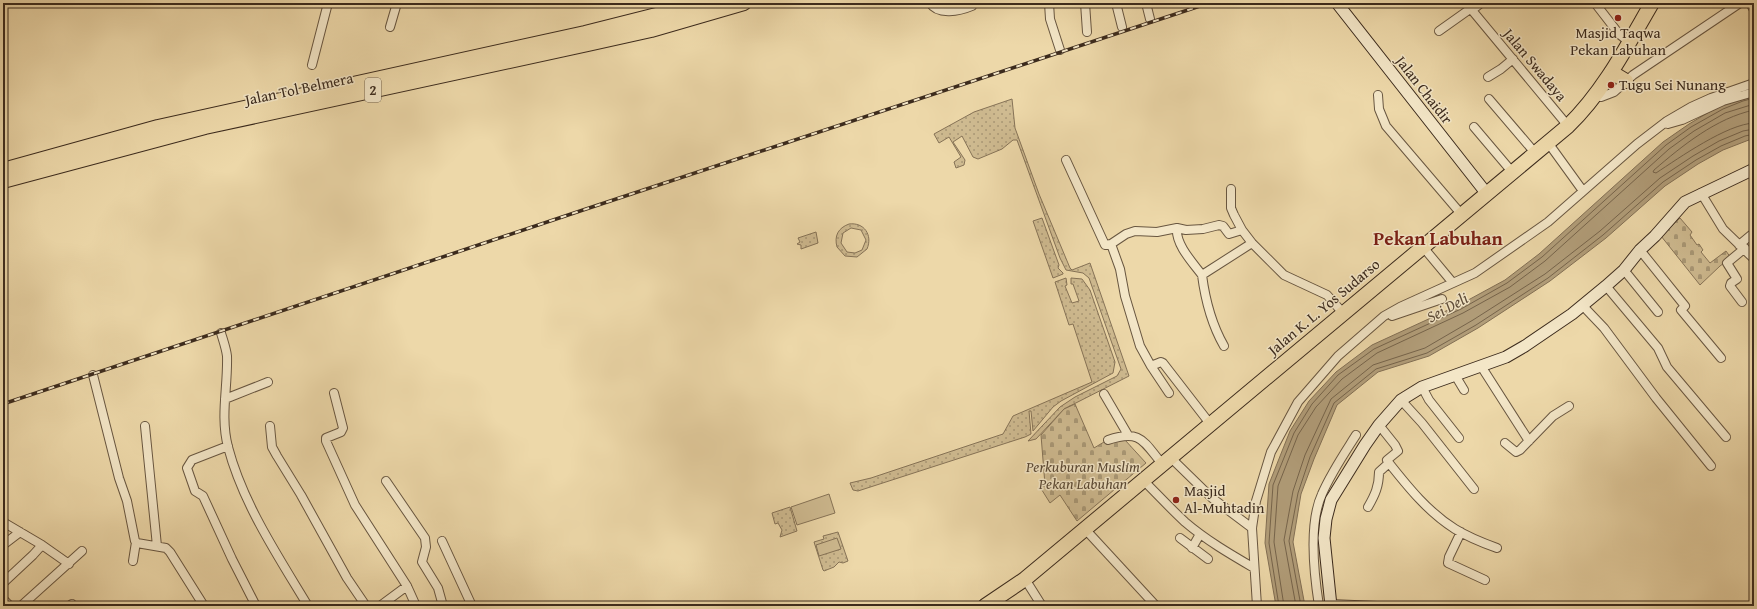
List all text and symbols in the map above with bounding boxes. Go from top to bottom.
marker: Masjid Taqwa Pekan Labuhan [1613,13,1623,23]
street label: Jalan Swadaya [1497,22,1572,106]
place label: Masjid Taqwa Pekan Labuhan [1570,22,1666,60]
street label: Jalan Chaidir [1390,50,1458,128]
street label: Jalan Tol Belmera [241,67,355,111]
place label: Tugu Sei Nunang [1619,74,1726,95]
road number: 2 [365,78,381,102]
marker: Tugu Sei Nunang [1606,80,1616,90]
district label: Pekan Labuhan [1373,224,1503,252]
street label: Jalan K. L. Yos Sudarso [1262,253,1384,361]
water label: Sei Deli [1422,286,1472,328]
park label: Perkuburan Muslim Pekan Labuhan [1025,456,1140,494]
place label: Masjid Al-Muhtadin [1184,480,1265,518]
marker: Masjid Al-Muhtadin [1171,495,1181,505]

